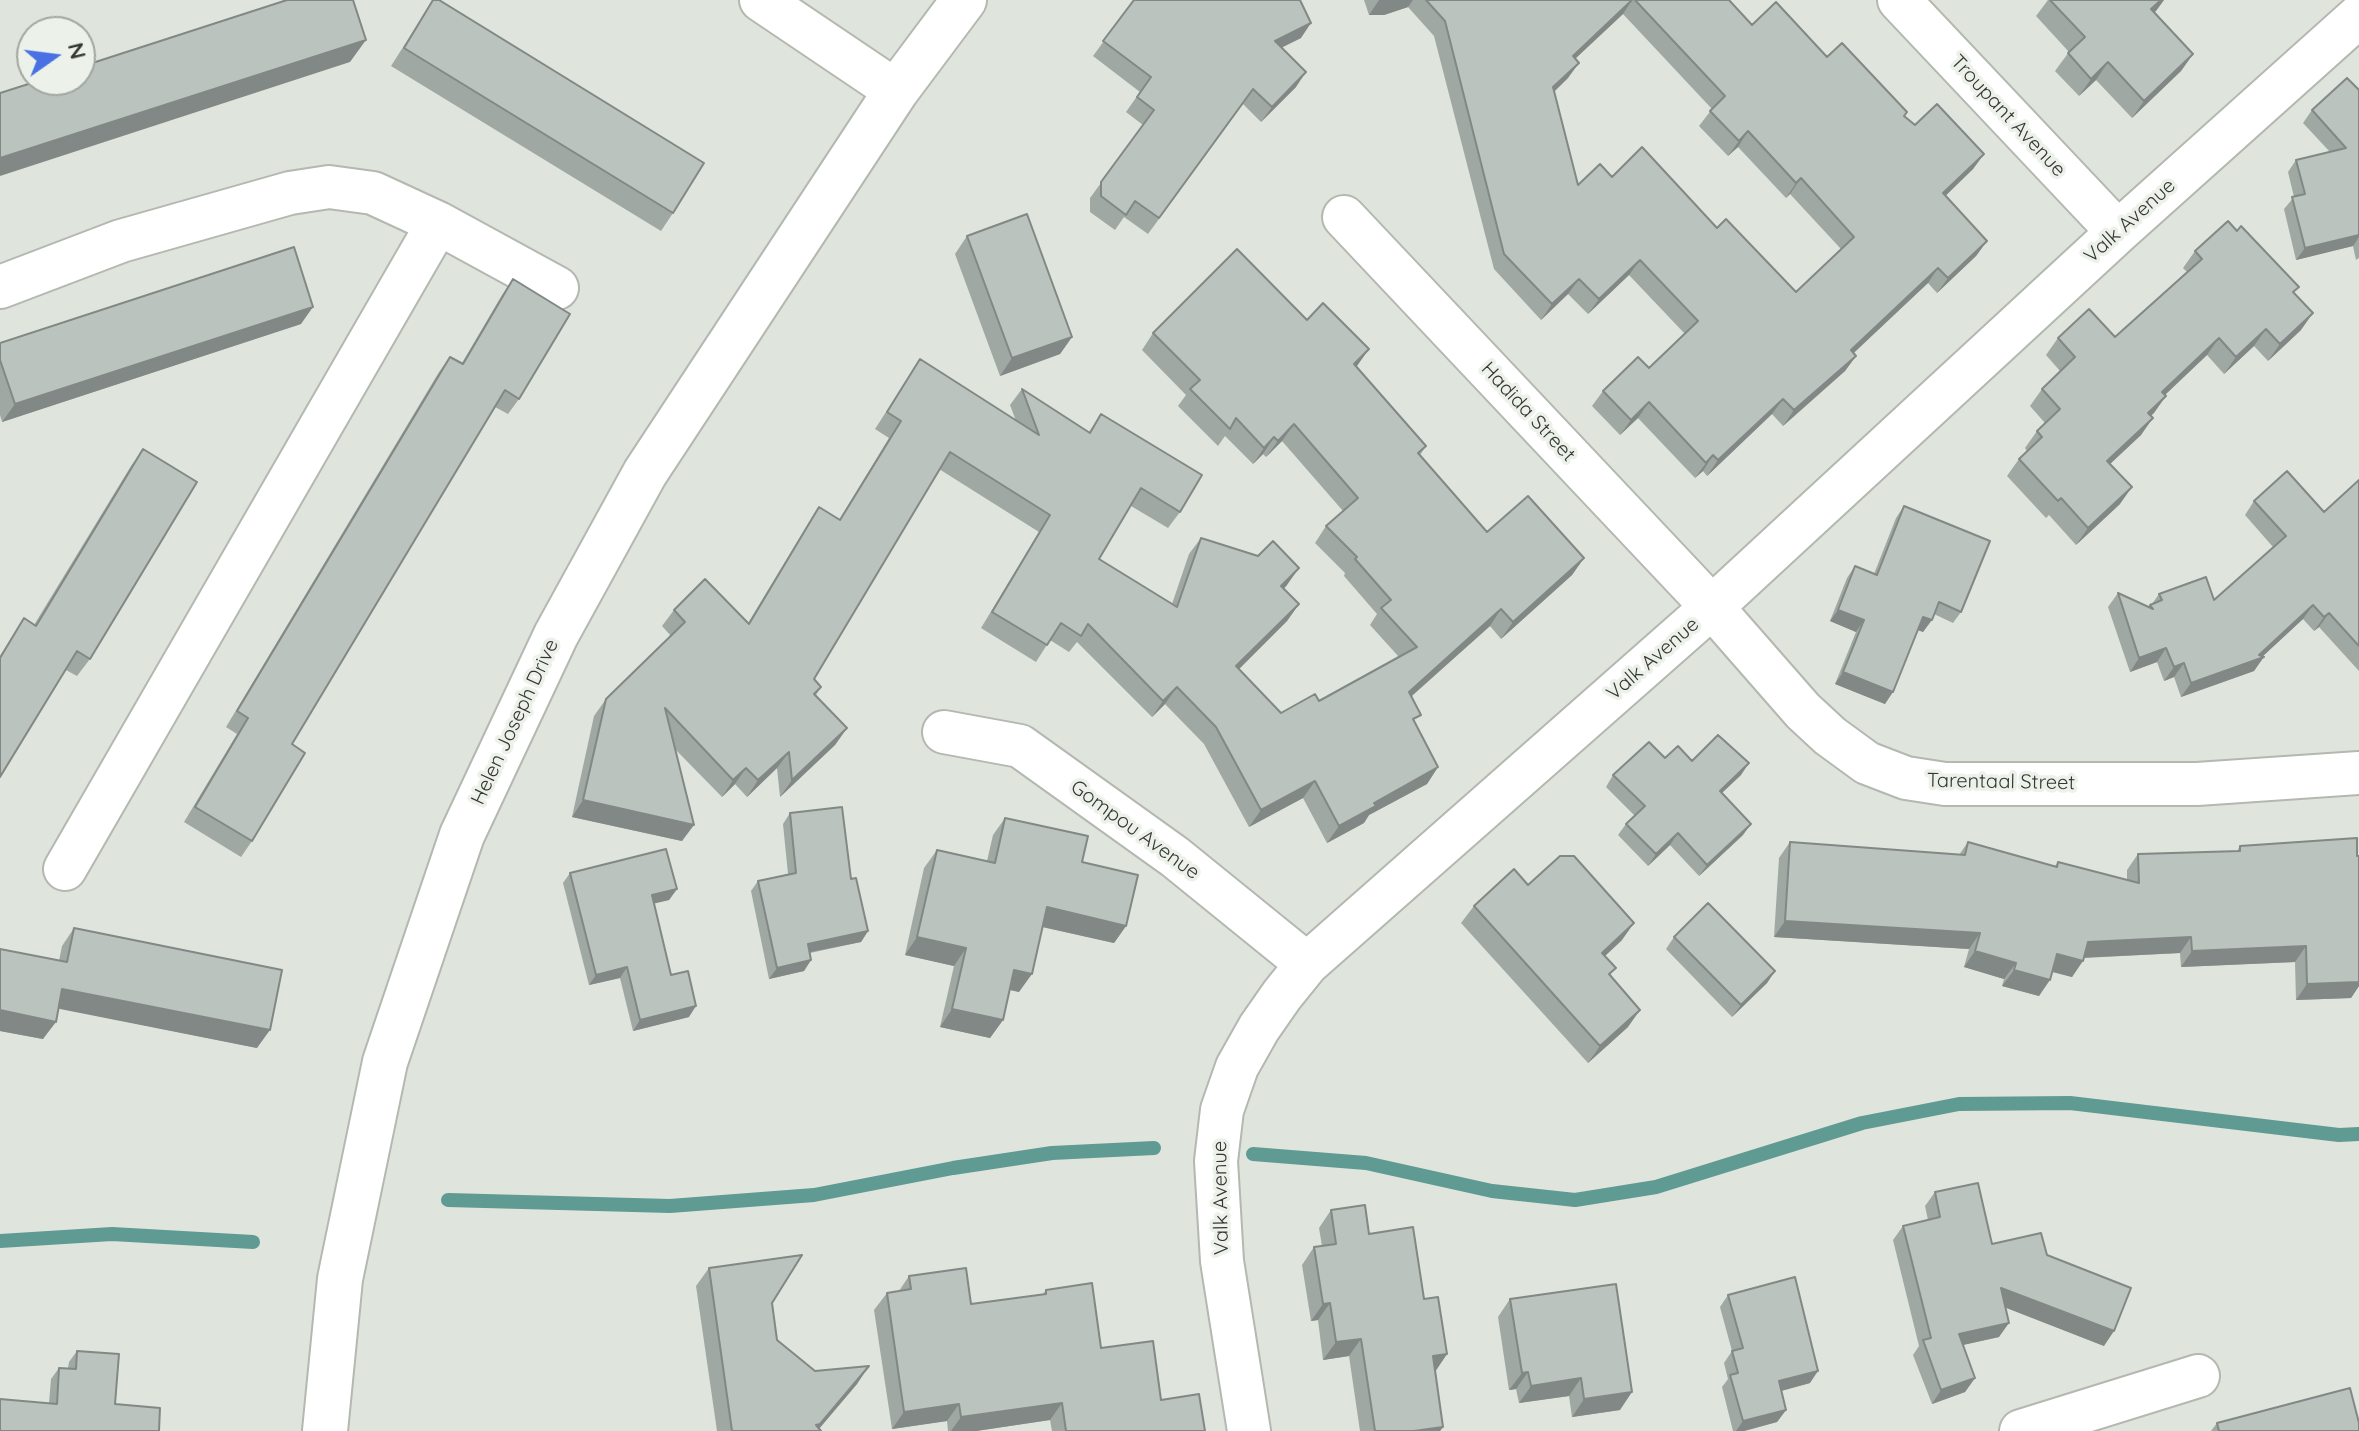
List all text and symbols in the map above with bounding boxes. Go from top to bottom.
north arrow [16,16,96,96]
text: N [62,39,93,62]
street label: Troupant Avenue [1945,50,2071,182]
street label: Valk Avenue [2079,174,2181,268]
street label: Hadida Street [1476,357,1580,467]
street label: Valk Avenue [1602,612,1704,706]
street label: Helen Joseph Drive [466,635,564,809]
street label: Tarentaal Street [1927,769,2075,795]
street label: Gompou Avenue [1066,775,1204,885]
street label: Valk Avenue [1208,1141,1234,1255]

